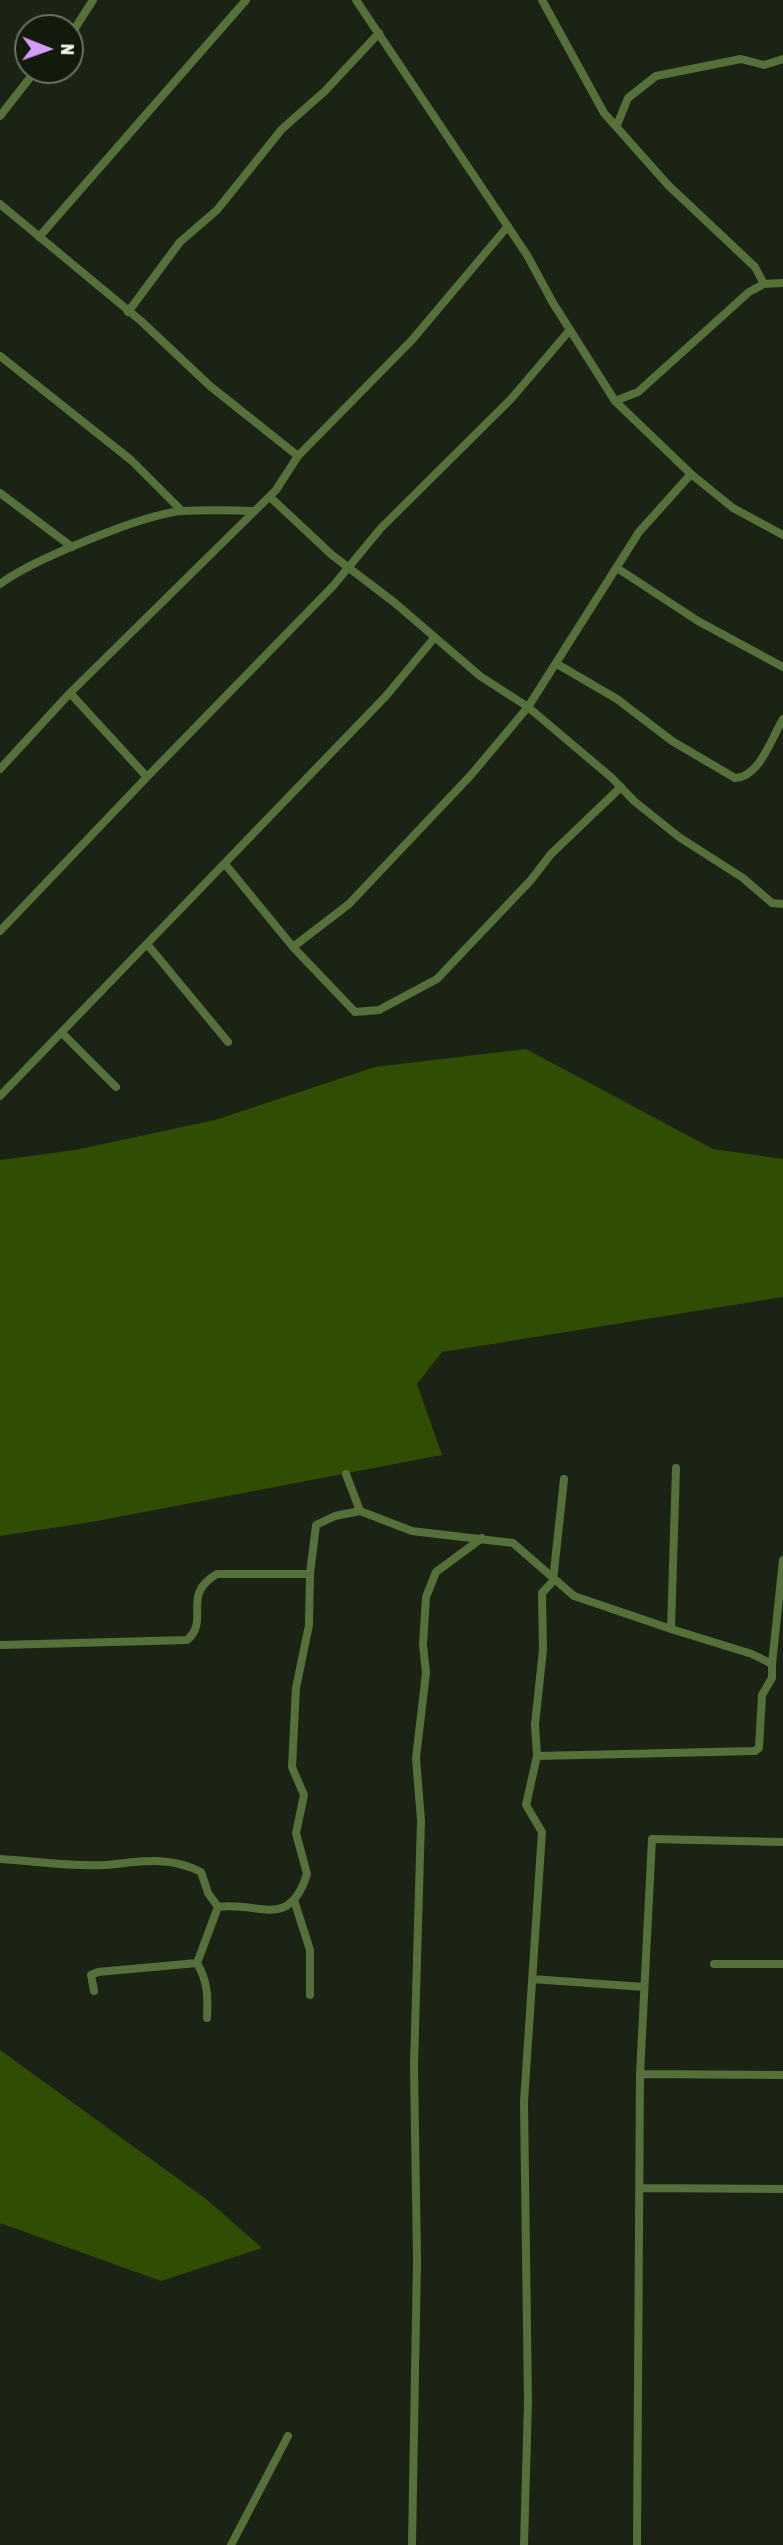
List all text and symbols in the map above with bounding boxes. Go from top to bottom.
north arrow [14,14,84,84]
text: N [57,44,79,55]

